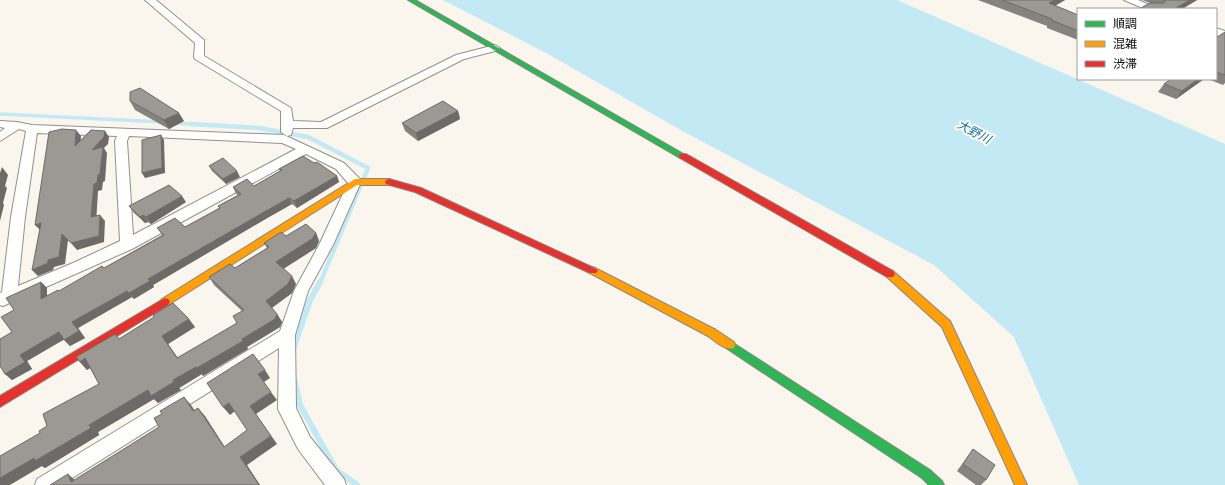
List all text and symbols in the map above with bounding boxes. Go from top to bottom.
legend [1077,8,1217,80]
text: 順調 [1113,16,1137,32]
text: 混雑 [1113,36,1137,52]
text: 渋滞 [1113,56,1137,72]
water label: 大野川 [954,116,995,148]

